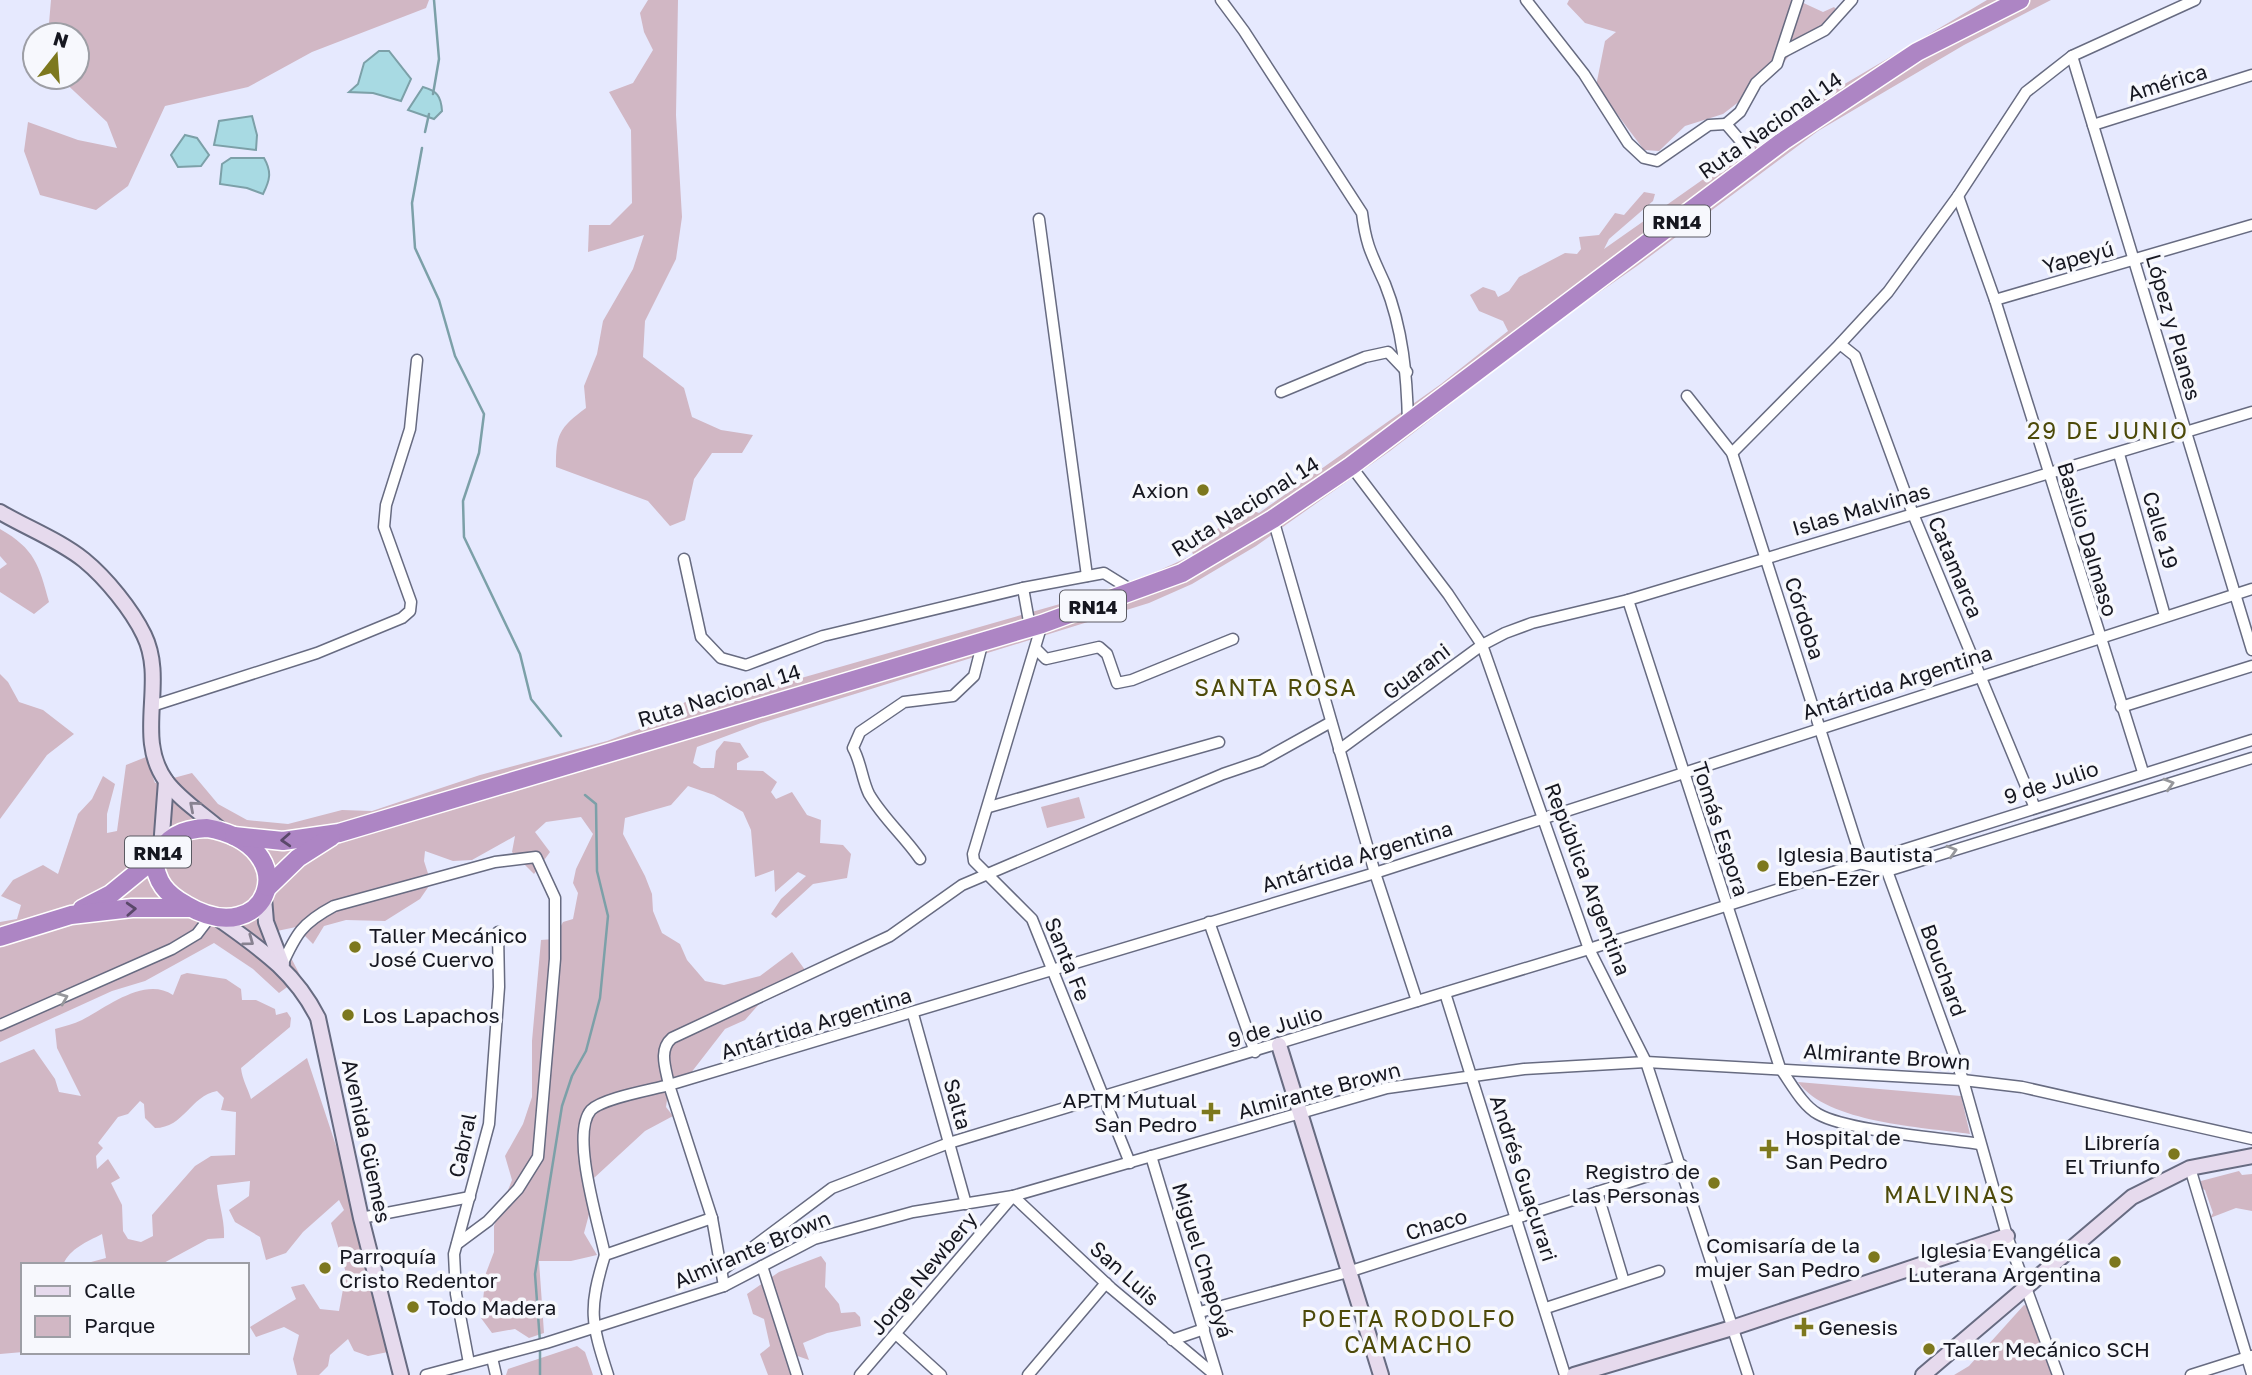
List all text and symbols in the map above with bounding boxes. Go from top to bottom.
north arrow [21,21,91,91]
text: N [51,26,71,52]
street label: América [2124,58,2210,106]
street label: Ruta Nacional 14 [1693,66,1847,184]
road number: RN14 [1644,206,1710,236]
street label: Yapeyú [2039,235,2117,279]
street label: López y Planes [2141,251,2207,403]
district label: 29 DE JUNIO [2027,416,2189,444]
street label: Ruta Nacional 14 [1166,450,1324,562]
street label: Basilio Dalmaso [2052,459,2124,619]
place label: Axion [1132,477,1189,503]
street label: Islas Malvinas [1789,477,1933,541]
marker: Axion [1195,482,1211,498]
street label: Calle 19 [2138,488,2184,572]
street label: Catamarca [1923,512,1989,622]
street label: Córdoba [1779,573,1831,663]
road number: RN14 [1060,590,1126,622]
street label: Guarani [1377,637,1455,705]
street label: Antártida Argentina [1799,639,1995,725]
street label: Ruta Nacional 14 [634,658,804,732]
district label: SANTA ROSA [1194,673,1358,701]
street label: 9 de Julio [2001,755,2101,809]
street label: Tomás Espora [1687,758,1755,900]
one-way arrow [2162,778,2175,792]
street label: República Argentina [1539,779,1637,979]
one-way arrow [189,802,202,814]
street label: Antártida Argentina [1258,815,1456,897]
one-way arrow [280,832,291,847]
road number: RN14 [125,836,191,867]
place label: Iglesia Bautista Eben-Ezer [1777,841,1933,891]
one-way arrow [1945,844,1957,859]
marker: Iglesia Bautista Eben-Ezer [1755,858,1771,874]
one-way arrow [125,901,136,916]
street label: Santa Fe [1039,913,1097,1005]
street label: Bouchard [1915,920,1973,1020]
place label: Taller Mecánico José Cuervo [369,922,527,972]
one-way arrow [241,933,254,945]
marker: Taller Mecánico José Cuervo [347,939,363,955]
street label: Antártida Argentina [717,982,915,1064]
one-way arrow [56,992,68,1006]
street label: 9 de Julio [1225,999,1325,1053]
place label: Los Lapachos [362,1002,500,1028]
marker: Los Lapachos [340,1007,356,1023]
street label: Almirante Brown [1803,1037,1971,1075]
street label: Almirante Brown [1235,1056,1403,1124]
street label: Avenida Güemes [337,1057,397,1225]
street label: Salta [938,1075,978,1133]
place label: APTM Mutual San Pedro [1063,1087,1197,1137]
street label: Andrés Guacurari [1485,1091,1563,1265]
marker: APTM Mutual San Pedro [1203,1104,1219,1120]
street label: Cabral [442,1110,482,1180]
place label: Hospital de San Pedro [1785,1124,1901,1174]
place label: Librería El Triunfo [2065,1129,2160,1179]
marker: Hospital de San Pedro [1759,1139,1779,1159]
marker: Librería El Triunfo [2166,1146,2182,1162]
place label: Registro de las Personas [1571,1158,1700,1208]
marker: Registro de las Personas [1706,1175,1722,1191]
street label: Miguel Chepoyá [1167,1179,1239,1341]
district label: MALVINAS [1884,1180,2016,1208]
street label: Chaco [1402,1202,1470,1246]
street label: Almirante Brown [670,1204,834,1294]
street label: Jorge Newbery [864,1206,982,1340]
place label: Comisaría de la mujer San Pedro [1695,1232,1860,1282]
street label: San Luis [1085,1235,1165,1311]
place label: Iglesia Evangélica Luterana Argentina [1908,1237,2101,1287]
place label: Parroquía Cristo Redentor [339,1243,498,1293]
marker: Comisaría de la mujer San Pedro [1866,1249,1882,1265]
marker: Iglesia Evangélica Luterana Argentina [2107,1254,2123,1270]
marker: Parroquía Cristo Redentor [317,1260,333,1276]
legend [21,1263,248,1354]
text: Calle [84,1277,136,1303]
place label: Todo Madera [427,1294,556,1320]
marker: Todo Madera [405,1299,421,1315]
district label: POETA RODOLFO CAMACHO [1301,1304,1517,1358]
text: Parque [84,1312,155,1338]
place label: Genesis [1818,1314,1898,1340]
marker: Genesis [1796,1319,1812,1335]
place label: Taller Mecánico SCH [1943,1336,2150,1362]
marker: Taller Mecánico SCH [1921,1341,1937,1357]

